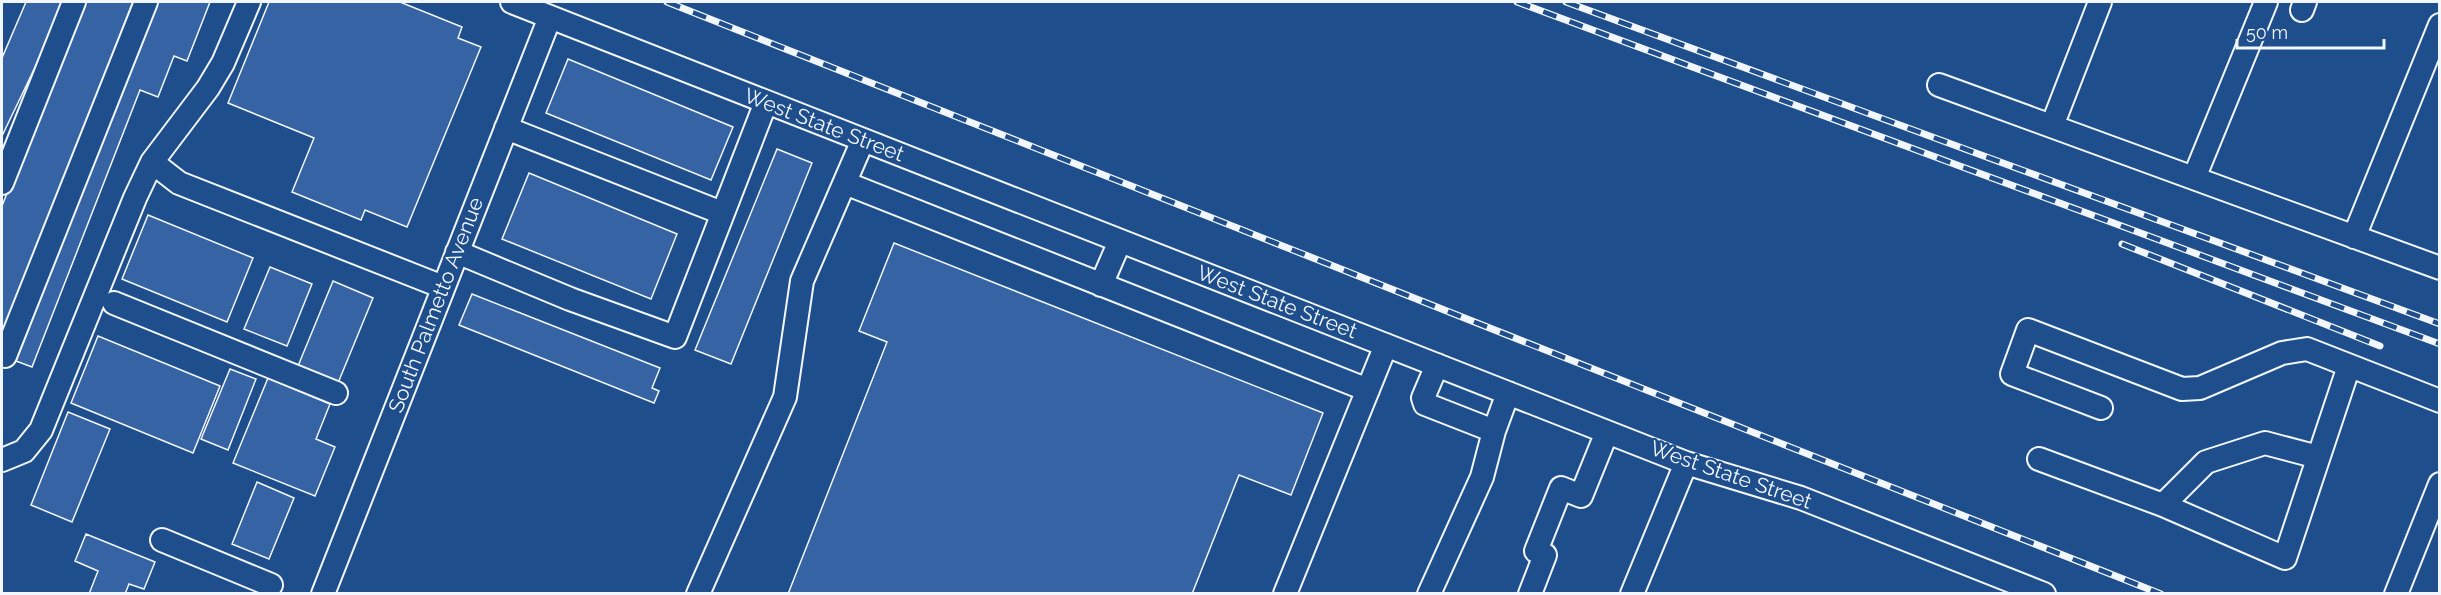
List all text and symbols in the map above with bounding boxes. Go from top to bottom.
scale bar [2237,12,2384,50]
text: 50 m [2246,22,2288,43]
street label: West State Street [741,83,908,167]
street label: South Palmetto Avenue [383,194,488,416]
street label: West State Street [1194,260,1361,344]
street label: West State Street [1647,435,1815,514]

